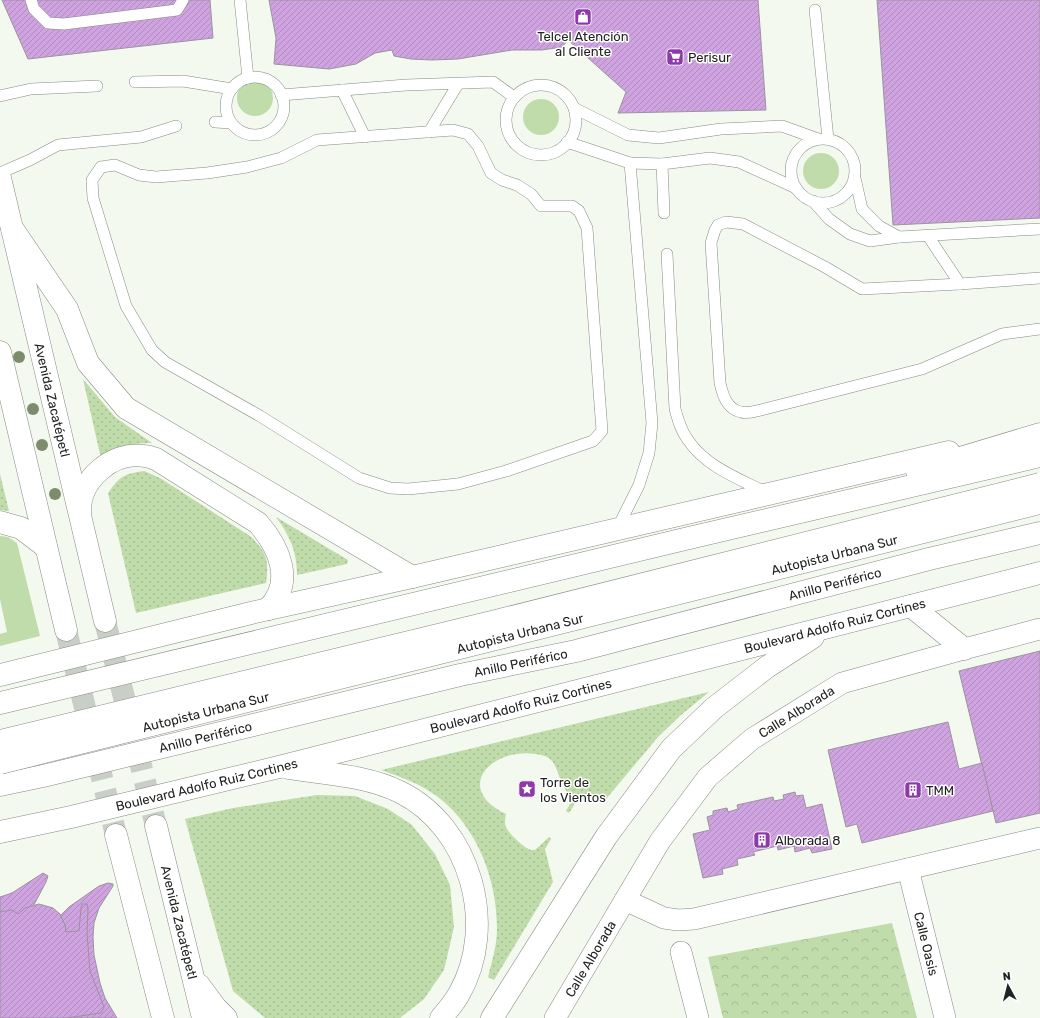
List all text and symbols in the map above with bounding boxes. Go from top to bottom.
shop icon: Telcel Atención al Cliente [573,7,593,27]
place label: Telcel Atención al Cliente [537,29,629,59]
supermarket icon: Perisur [665,47,685,67]
place label: Perisur [688,50,731,65]
street label: Avenida Zacatépetl [31,341,73,458]
street label: Autopista Urbana Sur [769,532,899,578]
street label: Anillo Periférico [787,565,883,603]
street label: Boulevard Adolfo Ruiz Cortines [743,595,928,656]
street label: Autopista Urbana Sur [455,610,585,657]
street label: Anillo Periférico [473,646,569,680]
street label: Boulevard Adolfo Ruiz Cortines [429,675,614,736]
street label: Calle Alborada [756,683,837,741]
street label: Autopista Urbana Sur [141,689,271,735]
street label: Anillo Periférico [157,719,254,756]
street label: Boulevard Adolfo Ruiz Cortines [114,755,300,814]
place label: Torre de los Vientos [540,775,606,805]
place icon: Torre de los Vientos [517,779,537,799]
building icon: TMM [903,780,923,800]
place label: TMM [926,783,954,798]
building icon: Alborada 8 [752,830,772,850]
place label: Alborada 8 [775,833,840,848]
street label: Avenida Zacatépetl [158,864,200,981]
street label: Calle Oasis [911,910,941,978]
street label: Calle Alborada [562,918,619,1000]
north arrow [988,966,1028,1006]
text: N [1002,970,1012,984]

